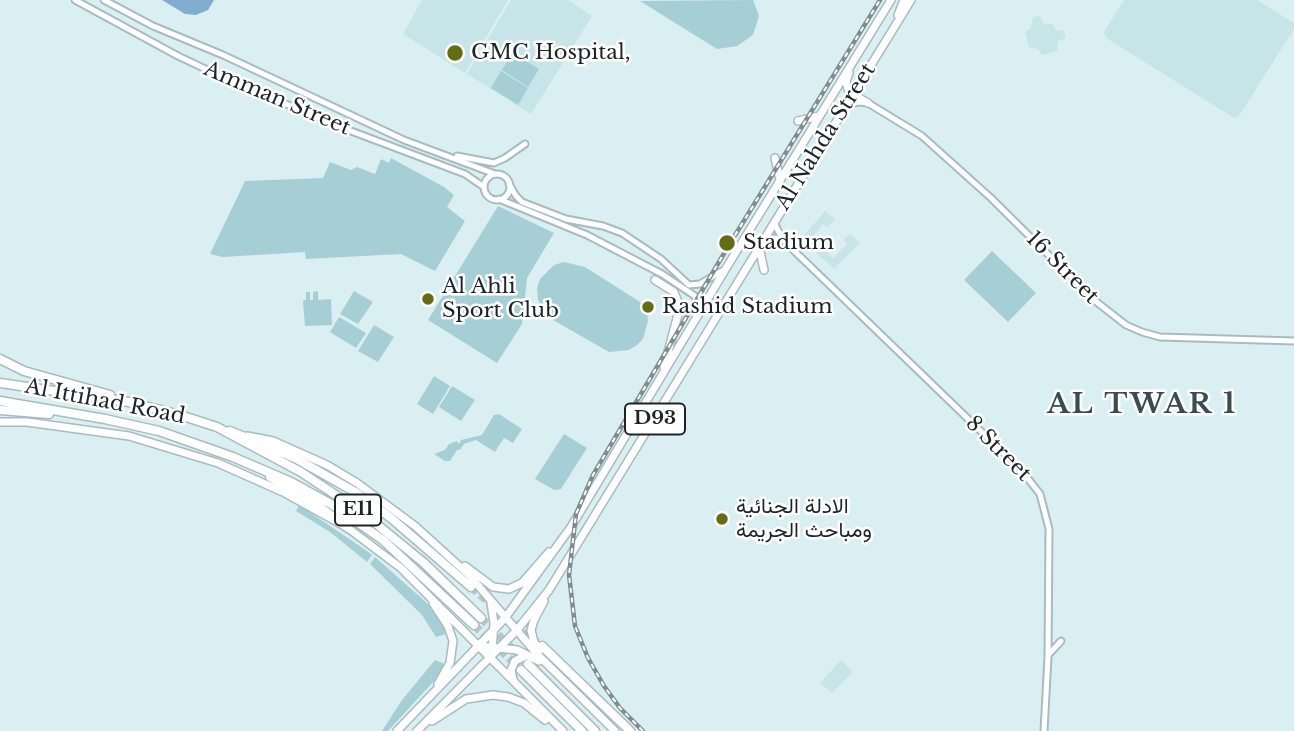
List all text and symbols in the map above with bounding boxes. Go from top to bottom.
place label: GMC Hospital, [471,40,630,66]
marker: GMC Hospital, [445,43,465,63]
street label: Amman Street [200,57,354,141]
street label: Al Nahda Street [771,59,881,215]
street label: 16 Street [1021,227,1103,309]
place label: Stadium [743,230,834,256]
marker: Stadium [717,233,737,253]
place label: Al Ahli Sport Club [442,274,559,324]
marker: Al Ahli Sport Club [420,291,436,307]
place label: Rashid Stadium [662,294,832,320]
marker: Rashid Stadium [640,299,656,315]
street label: Al Ittihad Road [23,374,187,430]
district label: AL TWAR 1 [1048,388,1236,422]
road number: D93 [625,404,685,434]
street label: 8 Street [960,411,1036,487]
place label: الادلة الجنائية ومباحث الجريمة [736,494,872,544]
road number: E11 [335,495,381,526]
marker: الادلة الجنائية ومباحث الجريمة [714,511,730,527]

